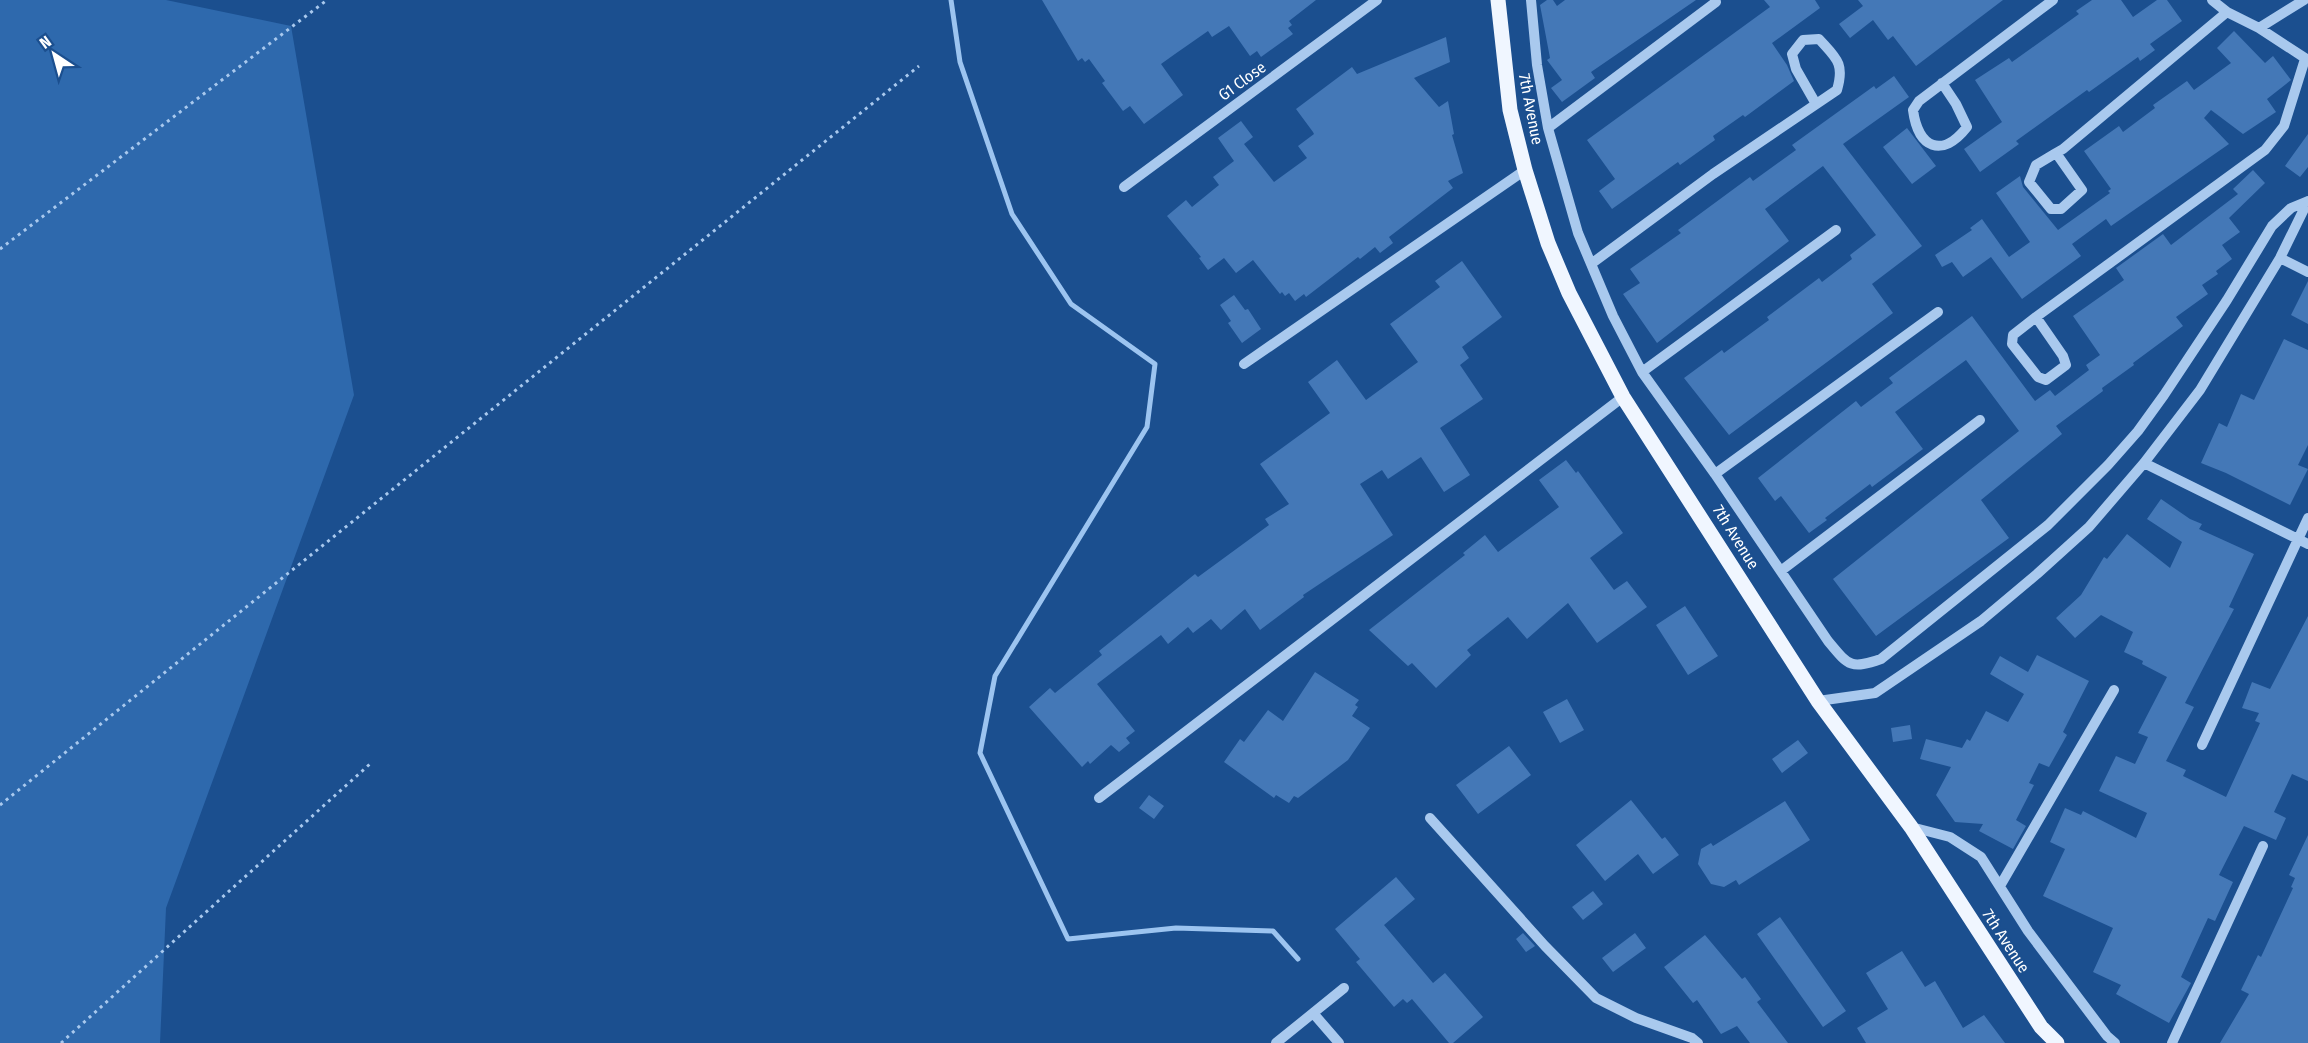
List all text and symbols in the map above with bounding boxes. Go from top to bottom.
north arrow [24,24,84,84]
text: N [36,32,55,53]
street label: G1 Close [1215,57,1269,105]
street label: 7th Avenue [1515,72,1547,146]
street label: 7th Avenue [1709,501,1763,573]
street label: 7th Avenue [1978,906,2034,976]

